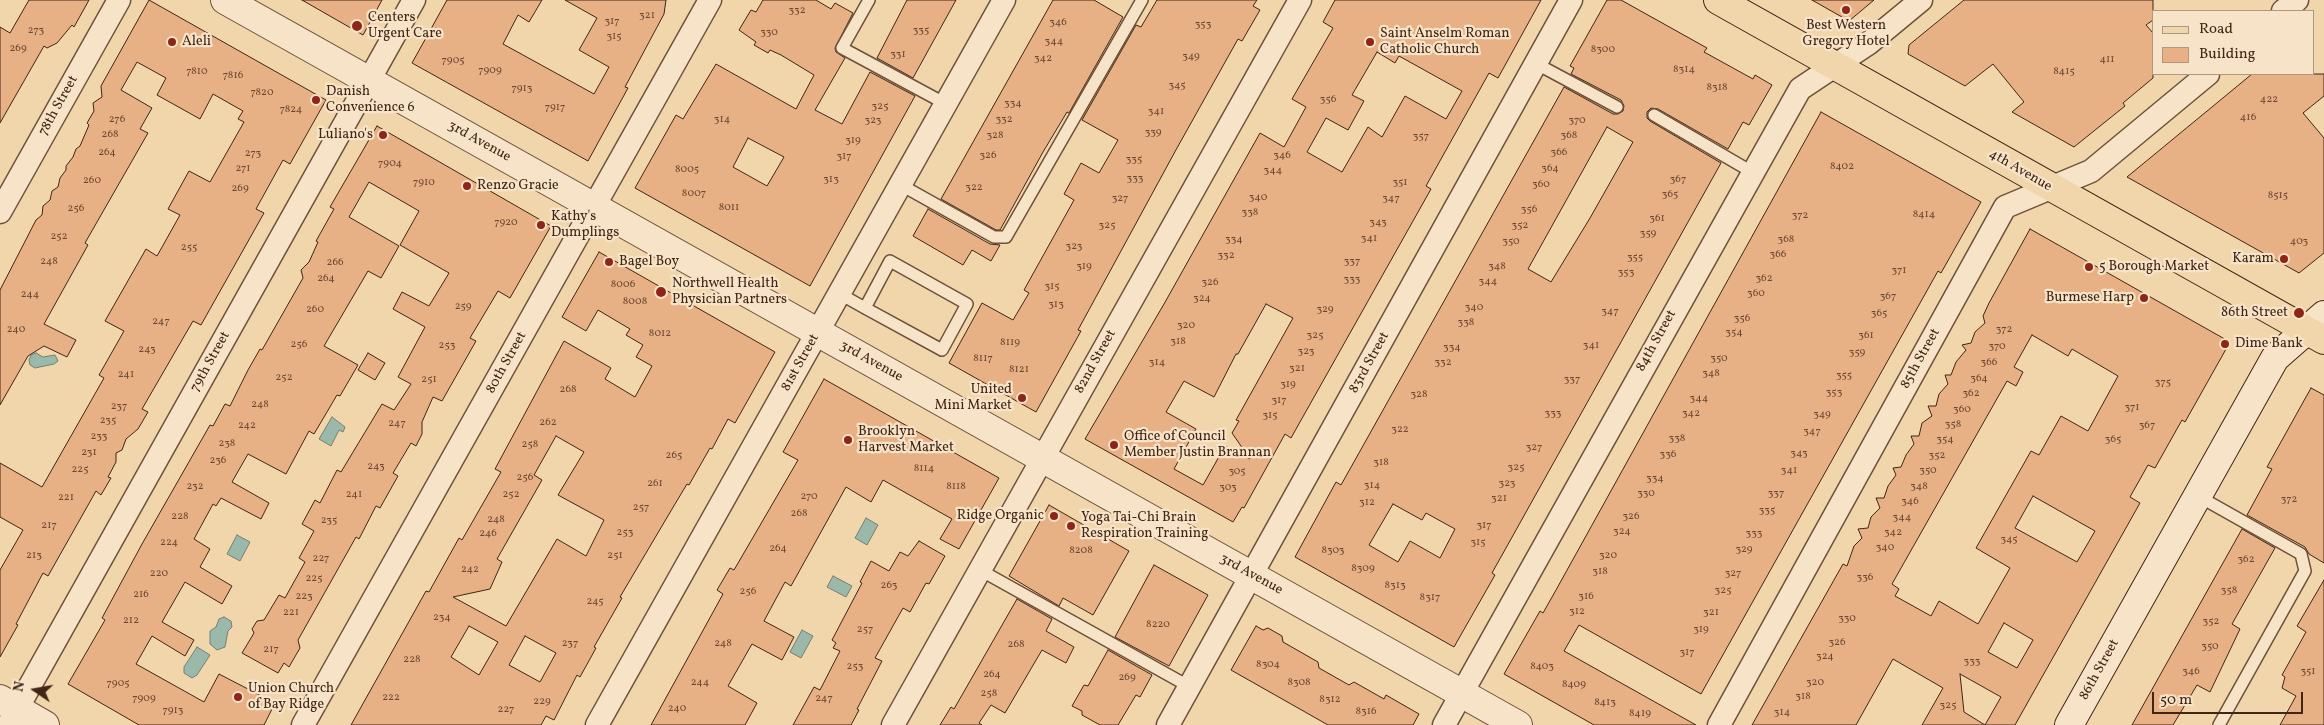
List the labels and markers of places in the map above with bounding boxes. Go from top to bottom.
marker: Best Western Gregory Hotel [1840,4,1852,16]
place label: Centers Urgent Care [368,10,442,42]
place label: Best Western Gregory Hotel [1802,18,1890,50]
marker: Centers Urgent Care [350,19,364,33]
place label: Saint Anselm Roman Catholic Church [1380,26,1510,58]
place label: Aleli [182,34,211,50]
marker: Aleli [166,36,178,48]
marker: Saint Anselm Roman Catholic Church [1364,36,1376,48]
place label: Danish Convenience 6 [326,84,415,116]
marker: Danish Convenience 6 [310,94,322,106]
place label: Luliano's [318,127,373,143]
marker: Luliano's [377,129,389,141]
place label: Renzo Gracie [477,178,559,194]
marker: Renzo Gracie [461,180,473,192]
place label: Kathy's Dumplings [551,209,619,242]
marker: Kathy's Dumplings [535,219,547,231]
place label: Karam [2232,251,2274,267]
marker: Karam [2278,253,2290,265]
place label: Bagel Boy [619,254,679,270]
marker: Bagel Boy [603,256,615,268]
place label: 5 Borough Market [2099,259,2209,275]
marker: 5 Borough Market [2083,261,2095,273]
place label: Northwell Health Physician Partners [672,276,787,308]
marker: Northwell Health Physician Partners [654,285,668,299]
place label: Burmese Harp [2046,290,2134,306]
marker: Burmese Harp [2138,292,2150,304]
place label: 86th Street [2221,305,2288,321]
marker: 86th Street [2292,306,2306,320]
place label: Dime Bank [2235,336,2303,352]
marker: Dime Bank [2219,338,2231,350]
place label: United Mini Market [935,382,1012,414]
marker: United Mini Market [1016,392,1028,404]
place label: Brooklyn Harvest Market [858,424,954,457]
place label: Office of Council Member Justin Brannan [1124,429,1271,462]
marker: Brooklyn Harvest Market [842,434,854,446]
marker: Office of Council Member Justin Brannan [1108,439,1120,451]
place label: Ridge Organic [957,508,1044,524]
marker: Ridge Organic [1048,510,1060,522]
place label: Yoga Tai-Chi Brain Respiration Training [1081,510,1208,542]
marker: Yoga Tai-Chi Brain Respiration Training [1065,520,1077,532]
place label: Union Church of Bay Ridge [248,681,334,714]
marker: Union Church of Bay Ridge [232,691,244,703]

